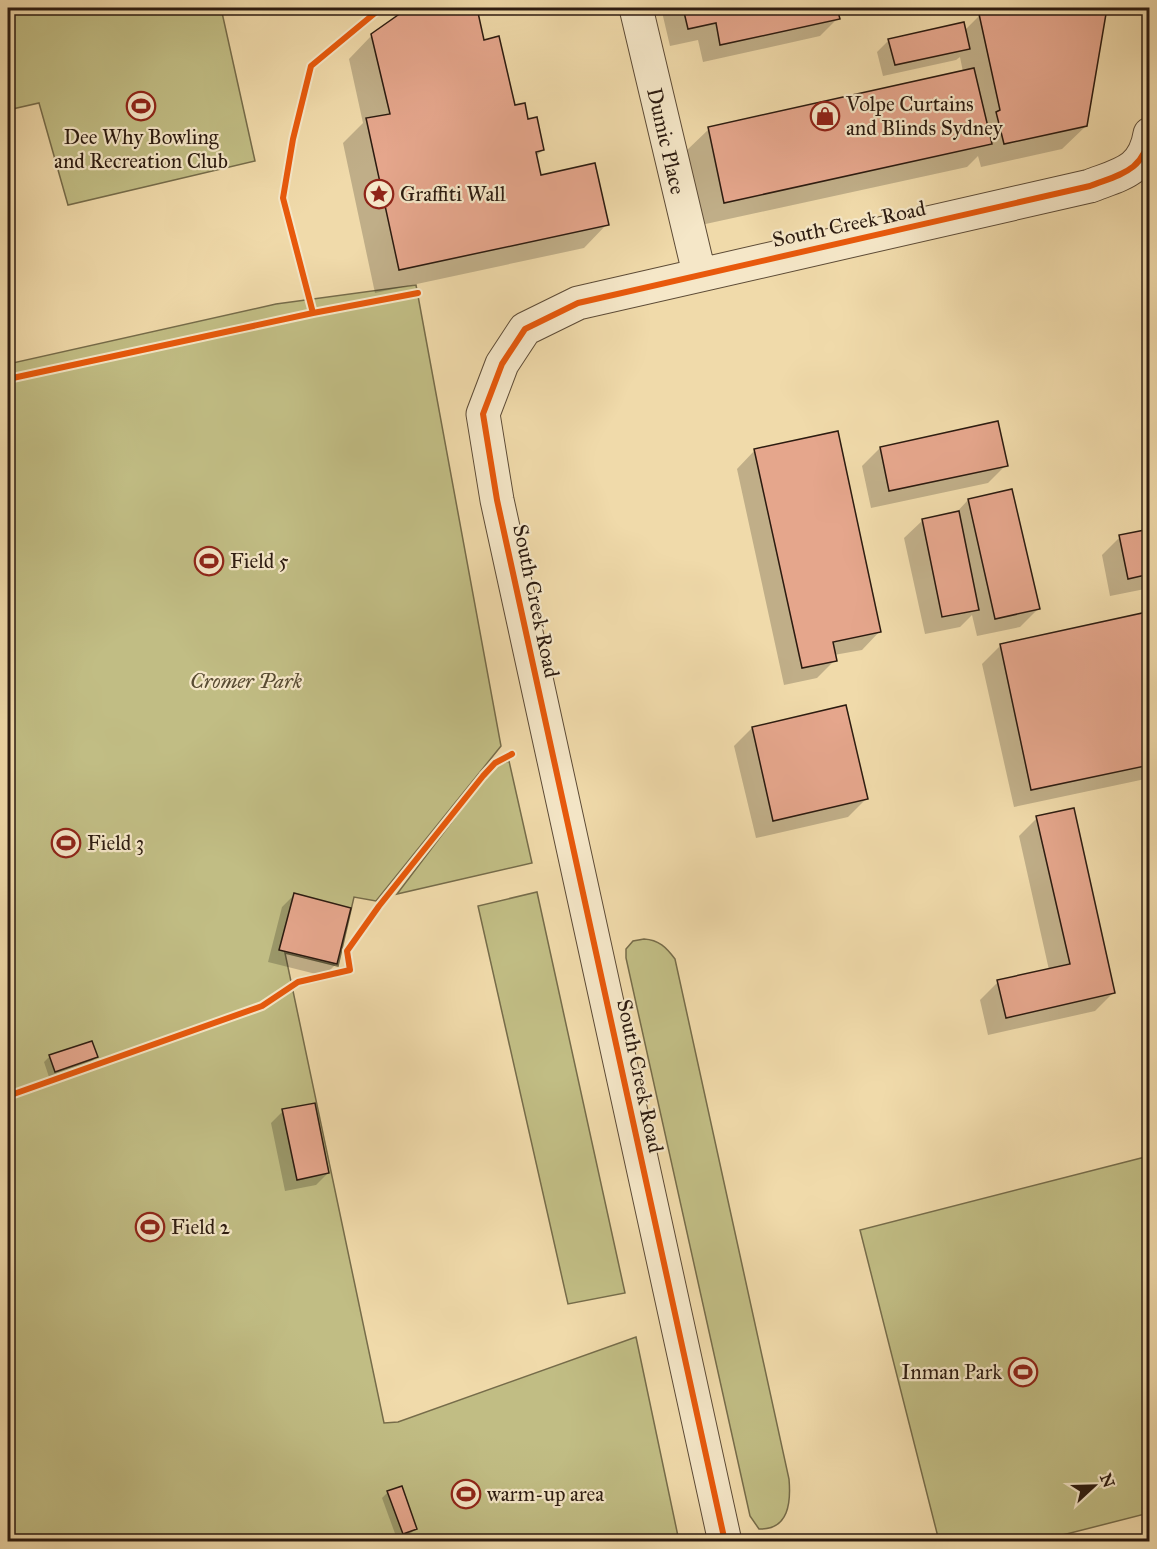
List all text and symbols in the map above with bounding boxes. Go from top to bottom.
street label: Dumic Place [641,85,691,197]
sports icon: Dee Why Bowling and Recreation Club [125,90,157,122]
place label: Volpe Curtains and Blinds Sydney [845,91,1004,141]
shop icon: Volpe Curtains and Blinds Sydney [809,100,841,132]
place label: Dee Why Bowling and Recreation Club [54,124,228,174]
place icon: Graffiti Wall [363,178,395,210]
place label: Graffiti Wall [400,181,506,207]
street label: South Creek Road [770,195,929,253]
street label: South Creek Road [507,522,565,681]
sports icon: Field 5 [193,545,225,577]
place label: Field 5 [230,548,289,574]
park label: Cromer Park [190,668,303,694]
sports icon: Field 3 [50,827,82,859]
place label: Field 3 [87,830,144,856]
street label: South Creek Road [611,997,669,1156]
sports icon: Field 2 [134,1211,166,1243]
place label: Field 2 [171,1214,231,1240]
sports icon: Inman Park [1007,1356,1039,1388]
place label: Inman Park [901,1359,1002,1385]
north arrow [1064,1456,1124,1516]
text: N [1096,1471,1119,1491]
sports icon: warm-up area [450,1478,482,1510]
place label: warm-up area [487,1481,604,1507]

